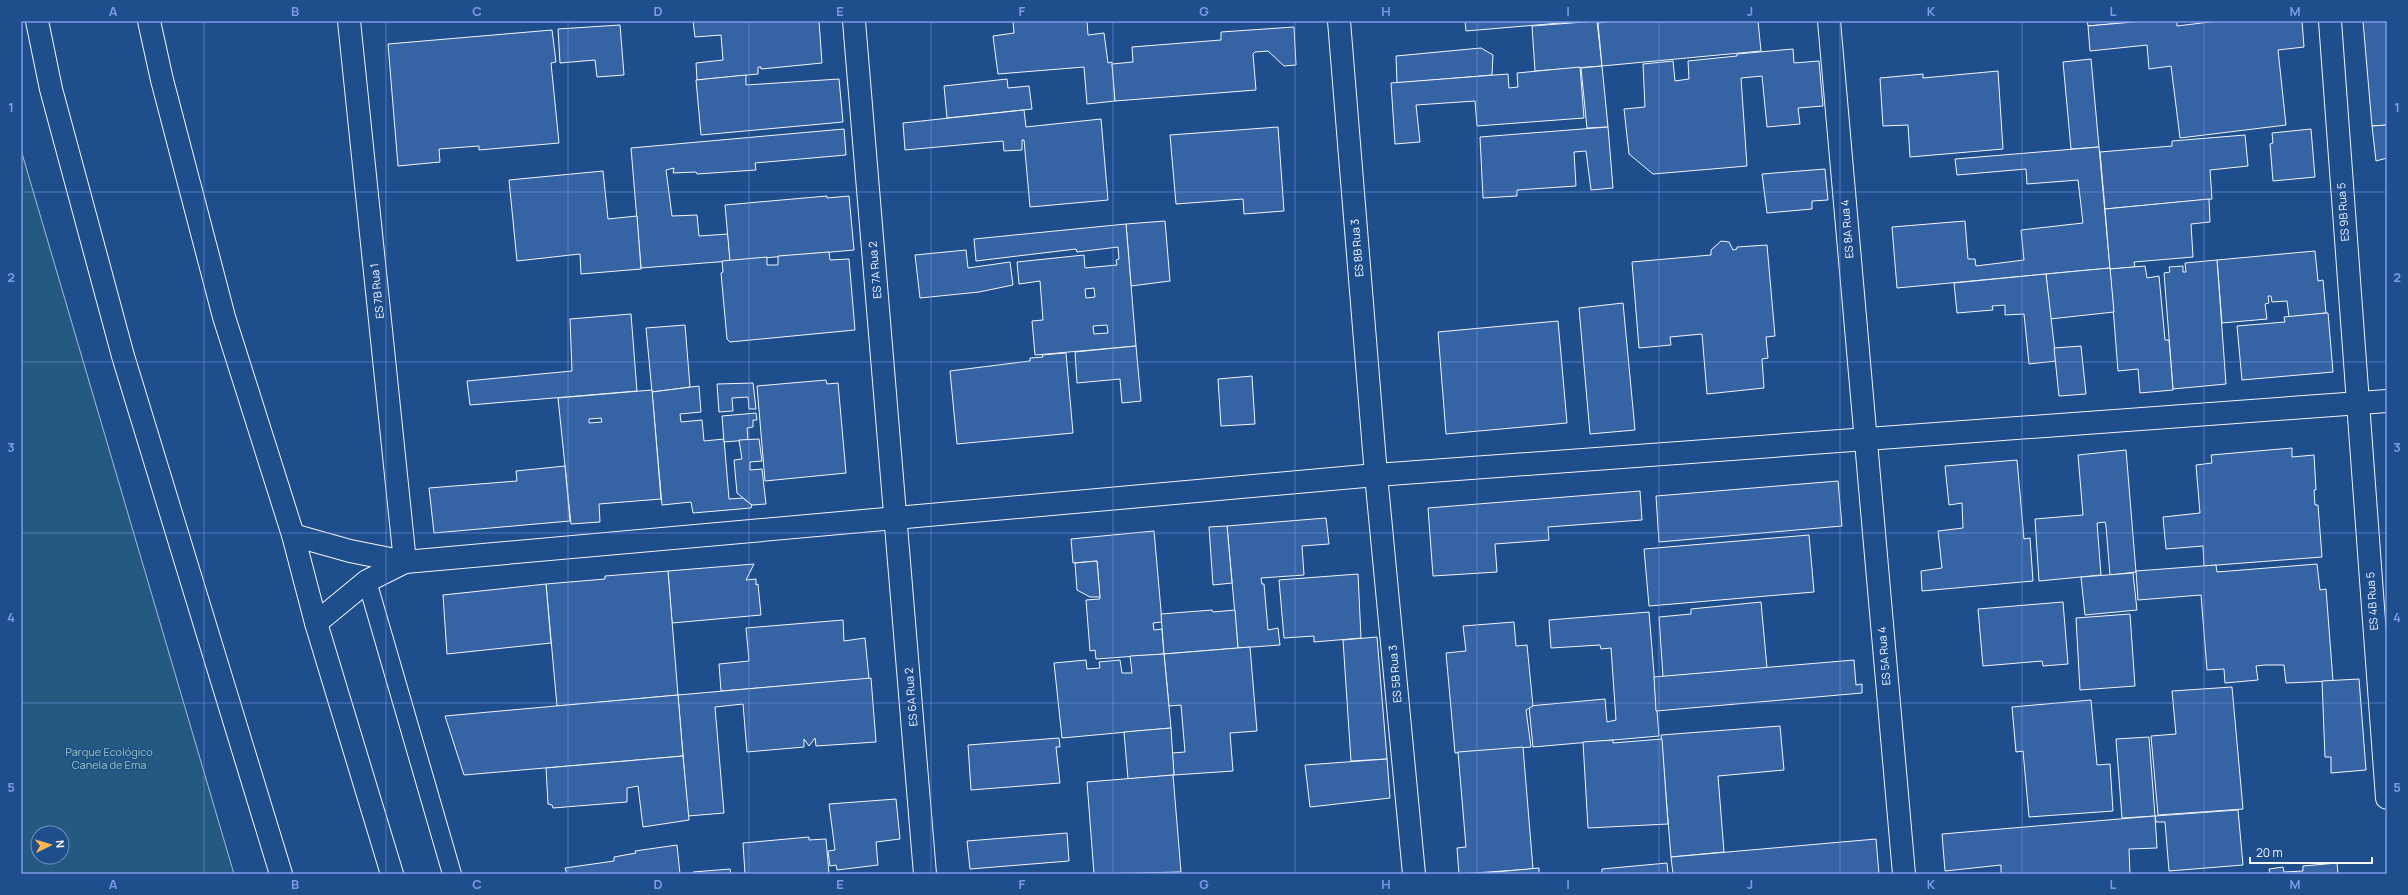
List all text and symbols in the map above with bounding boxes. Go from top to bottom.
text: A [109,2,118,20]
text: B [291,2,299,20]
text: C [472,2,482,20]
text: D [653,2,663,20]
text: E [836,2,844,20]
text: F [1019,2,1026,20]
text: G [1199,2,1209,20]
text: H [1381,2,1391,20]
text: I [1566,2,1570,20]
text: J [1747,2,1753,20]
text: K [1927,2,1936,20]
text: L [2110,2,2117,20]
text: M [2289,2,2301,20]
text: 1 [8,98,14,116]
text: 1 [2394,98,2400,116]
street label: ES 9B Rua 5 [2333,182,2352,242]
street label: ES 8A Rua 4 [1836,199,1857,259]
street label: ES 8B Rua 3 [1346,218,1367,278]
street label: ES 7A Rua 2 [865,241,884,299]
street label: ES 7B Rua 1 [366,263,387,319]
text: 2 [7,268,15,286]
text: 2 [2393,268,2401,286]
text: 3 [7,438,15,456]
text: 3 [2393,438,2401,456]
street label: ES 4B Rua 5 [2362,571,2381,631]
text: 4 [7,608,15,626]
text: 4 [2393,608,2401,626]
street label: ES 5A Rua 4 [1873,626,1894,686]
street label: ES 5B Rua 3 [1384,644,1405,704]
street label: ES 6A Rua 2 [900,667,921,727]
park label: Parque Ecológico Canela de Ema [65,744,153,772]
text: 5 [7,778,15,796]
text: 5 [2393,778,2401,796]
north arrow [30,825,70,865]
text: N [53,839,68,849]
scale bar [2250,839,2372,865]
text: 20 m [2256,844,2283,861]
text: A [109,875,118,893]
text: B [291,875,299,893]
text: C [472,875,482,893]
text: D [653,875,663,893]
text: E [836,875,844,893]
text: F [1019,875,1026,893]
text: G [1199,875,1209,893]
text: H [1381,875,1391,893]
text: I [1566,875,1570,893]
text: J [1747,875,1753,893]
text: K [1927,875,1936,893]
text: L [2110,875,2117,893]
text: M [2289,875,2301,893]

